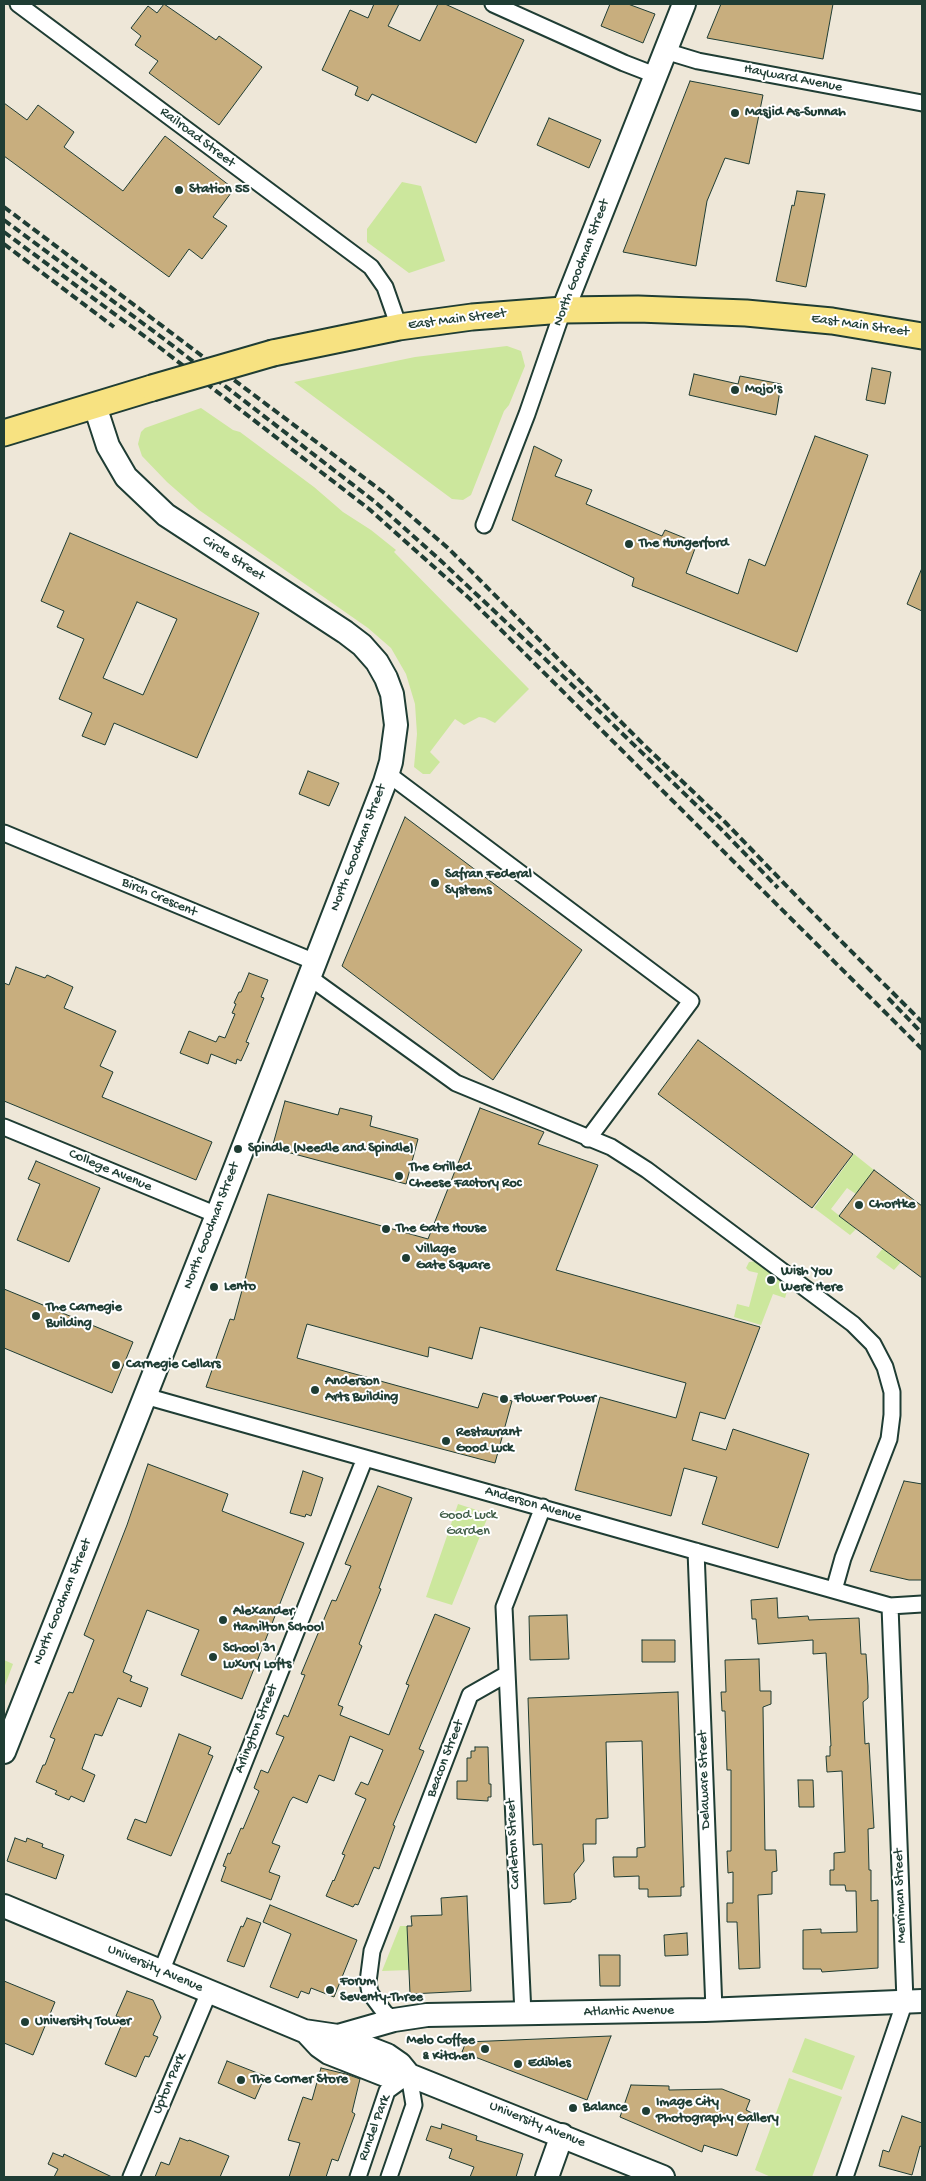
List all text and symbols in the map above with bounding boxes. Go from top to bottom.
street label: Hayward Avenue [742,61,844,97]
street label: Railroad Street [156,104,238,172]
place label: Masjid As-Sunnah [745,105,846,121]
marker: Masjid As-Sunnah [729,107,741,119]
place label: Station 55 [189,182,250,198]
marker: Station 55 [173,184,185,196]
street label: North Goodman Street [550,197,614,329]
street label: East Main Street [407,306,507,334]
street label: East Main Street [810,311,910,341]
place label: Mojo's [745,382,782,398]
marker: Mojo's [729,384,741,396]
street label: Circle Street [199,533,267,585]
place label: The Hungerford [639,536,729,552]
marker: The Hungerford [623,538,635,550]
street label: North Goodman Street [327,782,391,914]
place label: Safran Federal Systems [445,867,532,900]
street label: Birch Crescent [119,875,199,921]
marker: Safran Federal Systems [429,877,441,889]
place label: Spindle (Needle and Spindle) [248,1141,414,1157]
marker: Spindle (Needle and Spindle) [232,1143,244,1155]
street label: College Avenue [66,1146,154,1196]
street label: North Goodman Street [180,1160,244,1292]
place label: The Grilled Cheese Factory Roc [409,1160,521,1192]
marker: The Grilled Cheese Factory Roc [393,1170,405,1182]
place label: Chortke [869,1197,916,1213]
marker: Chortke [853,1199,865,1211]
place label: The Gate House [396,1221,487,1237]
marker: The Gate House [380,1223,392,1235]
place label: Village Gate Square [416,1242,490,1274]
marker: Village Gate Square [400,1252,412,1264]
place label: Wish You Were Here [781,1264,843,1296]
marker: Wish You Were Here [765,1274,777,1286]
place label: Lento [224,1279,256,1295]
marker: Lento [208,1281,220,1293]
place label: The Carnegie Building [46,1300,122,1332]
marker: The Carnegie Building [30,1310,42,1322]
place label: Carnegie Cellars [126,1357,221,1373]
marker: Carnegie Cellars [110,1359,122,1371]
place label: Anderson Arts Building [325,1374,398,1406]
marker: Anderson Arts Building [309,1384,321,1396]
place label: Flower Power [514,1391,596,1407]
marker: Flower Power [498,1393,510,1405]
place label: Restaurant Good Luck [456,1425,521,1458]
marker: Restaurant Good Luck [440,1435,452,1447]
street label: Anderson Avenue [483,1483,583,1527]
park label: Good Luck Garden [439,1508,497,1540]
street label: North Goodman Street [30,1537,96,1667]
place label: Alexander Hamilton School [233,1604,324,1636]
marker: Alexander Hamilton School [217,1614,229,1626]
place label: School 31 Luxury Lofts [223,1641,291,1674]
marker: School 31 Luxury Lofts [207,1651,219,1663]
street label: Arlington Street [232,1682,282,1776]
street label: Beacon Street [424,1718,468,1800]
street label: Delaware Street [695,1730,715,1830]
street label: Carleton Street [503,1798,525,1890]
street label: Merriman Street [891,1848,911,1944]
street label: University Avenue [105,1941,205,1997]
place label: Forum Seventy-Three [340,1974,423,2006]
marker: Forum Seventy-Three [324,1984,336,1996]
street label: Atlantic Avenue [584,2003,674,2021]
place label: University Tower [35,2014,131,2030]
marker: University Tower [19,2016,31,2028]
place label: Melo Coffee & Kitchen [407,2033,475,2066]
marker: Melo Coffee & Kitchen [479,2043,491,2055]
street label: Upton Park [150,2051,190,2117]
place label: Edibles [528,2056,571,2072]
marker: Edibles [512,2058,524,2070]
place label: The Corner Store [251,2072,348,2088]
marker: The Corner Store [235,2074,247,2086]
street label: Rundel Park [355,2093,395,2163]
place label: Image City Photography Gallery [656,2095,779,2128]
street label: University Avenue [486,2098,588,2152]
place label: Balance [583,2100,627,2116]
marker: Balance [567,2102,579,2114]
marker: Image City Photography Gallery [640,2105,652,2117]

